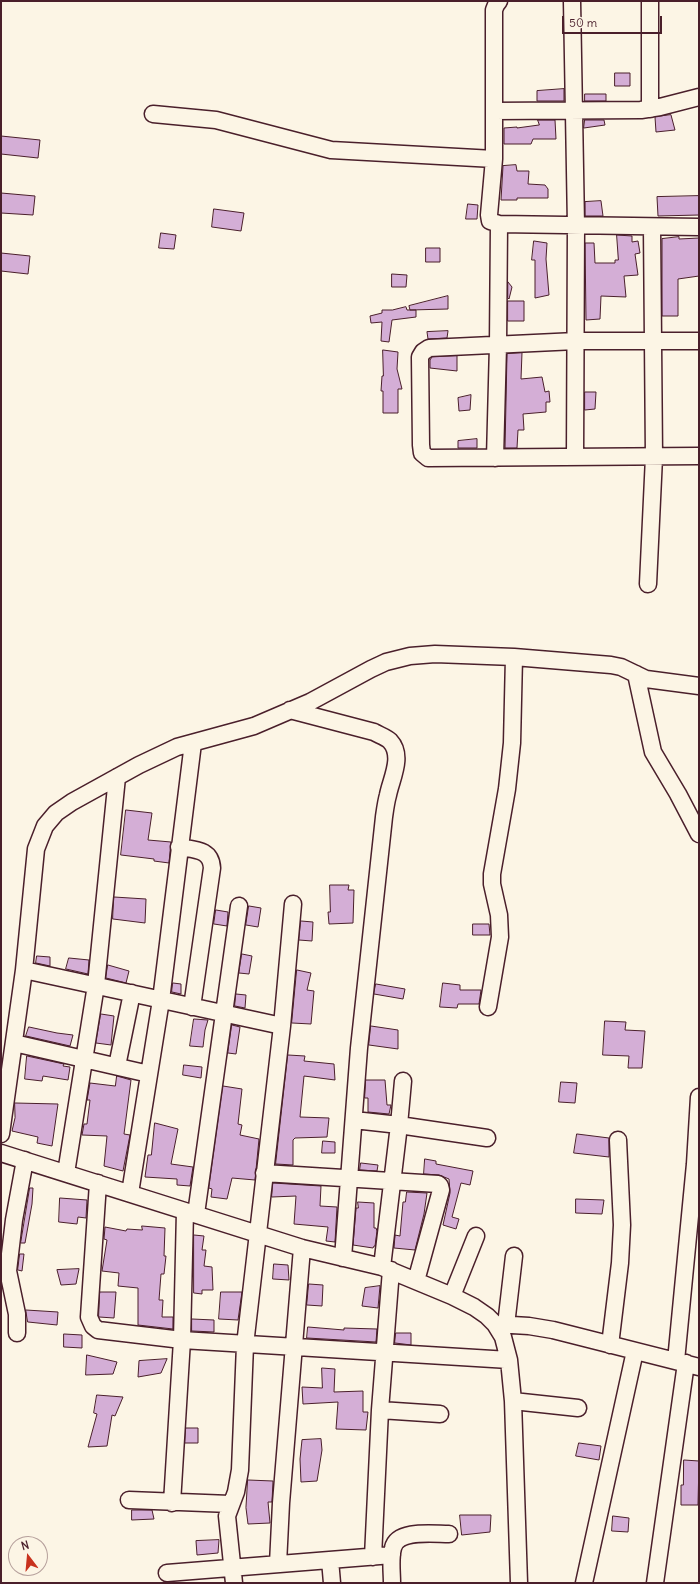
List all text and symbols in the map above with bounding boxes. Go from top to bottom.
scale bar [564,8,664,34]
text: 50 m [569,15,597,30]
north arrow [8,1536,48,1576]
text: N [19,1538,31,1553]

